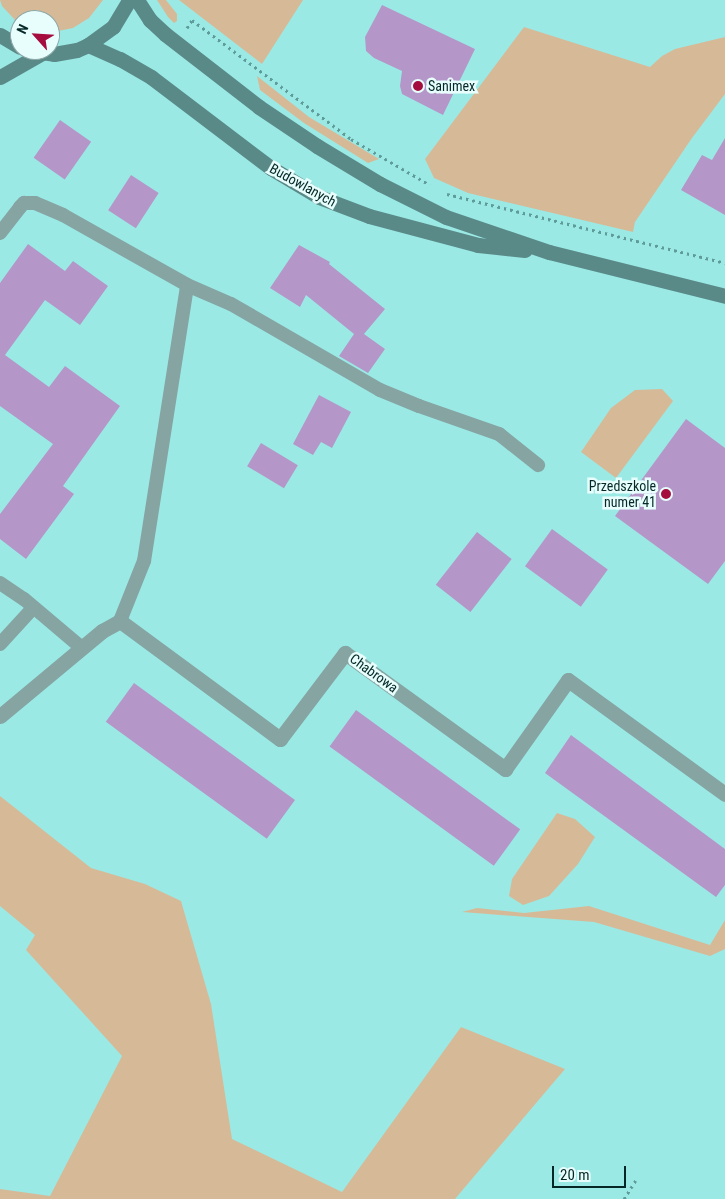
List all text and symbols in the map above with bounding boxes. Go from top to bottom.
north arrow [10,10,60,60]
text: N [13,22,31,36]
place label: Sanimex [428,78,475,94]
marker: Sanimex [412,80,424,92]
street label: Budowlanych [267,160,339,210]
place label: Przedszkole numer 41 [589,478,656,511]
marker: Przedszkole numer 41 [660,488,672,500]
street label: Chabrowa [347,650,401,696]
scale bar [555,1156,629,1188]
text: 20 m [560,1166,590,1184]

